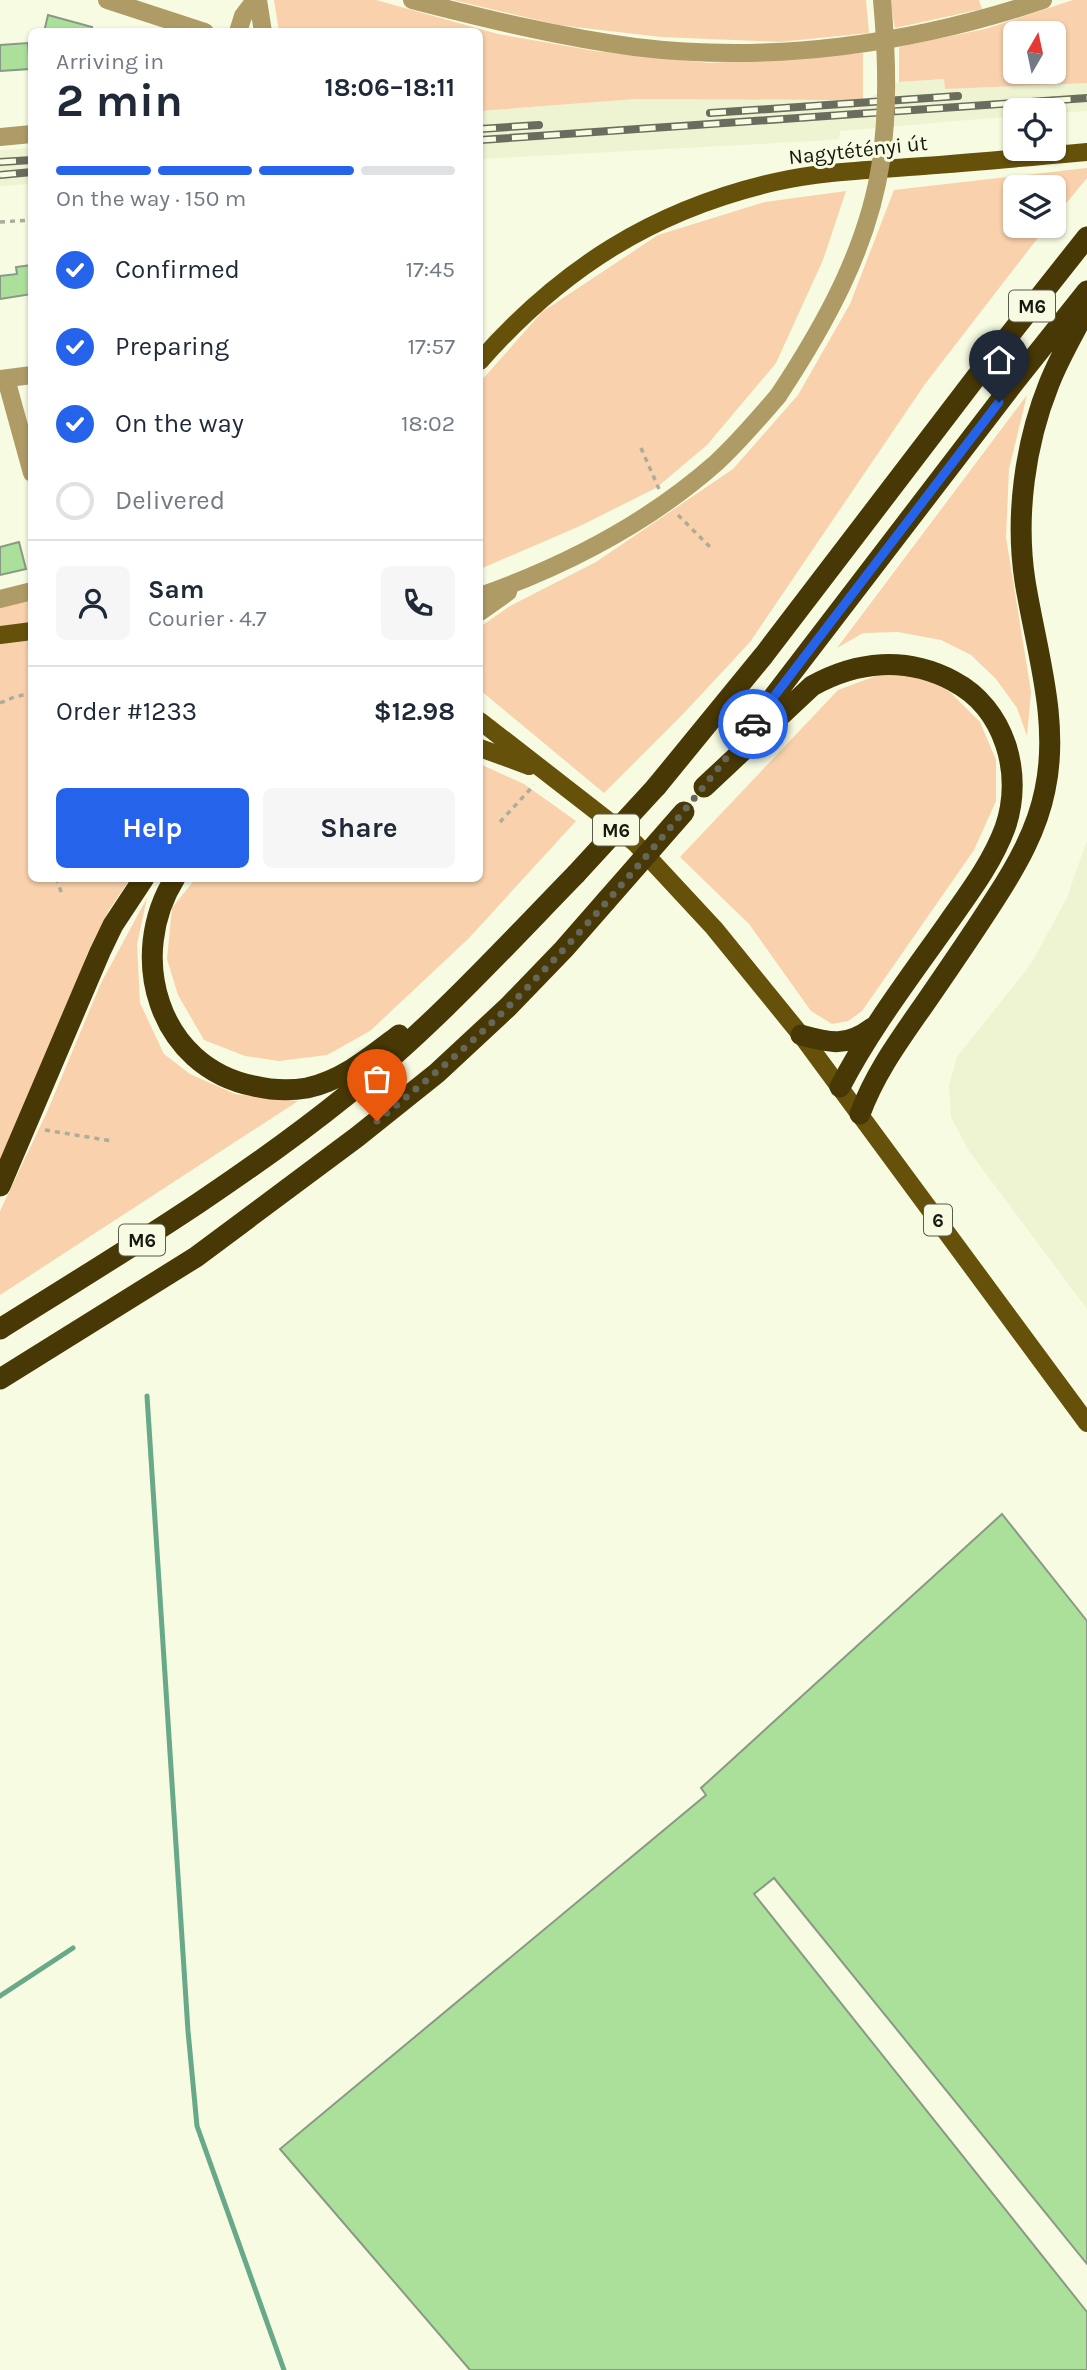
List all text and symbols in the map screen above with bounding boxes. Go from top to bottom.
north arrow [1003,21,1066,84]
map controls [1003,21,1066,238]
text: Arriving in [56,48,164,75]
text: 18:06–18:11 [324,72,455,103]
text: 2 min [56,74,183,128]
button: locate [1003,98,1066,161]
street label: Nagytétényi út [787,131,929,169]
button: layers [1003,175,1066,238]
text: On the way · 150 m [56,185,246,212]
icon: check [56,251,94,289]
text: Confirmed [115,254,240,285]
text: 17:45 [405,256,455,283]
road number: M6 [1009,290,1055,322]
icon: check [56,328,94,366]
pin [969,330,1029,402]
text: Preparing [115,331,229,362]
text: 17:57 [408,333,455,360]
icon: home [980,341,1018,379]
icon: check [56,405,94,443]
text: On the way [115,408,244,439]
text: 18:02 [401,410,455,437]
text: Delivered [115,485,225,516]
button: person [56,566,130,640]
button: phone [381,566,455,640]
text: Sam [148,574,204,605]
text: Courier · 4.7 [148,605,267,632]
courier [718,689,788,759]
text: Order #1233 [56,696,197,727]
text: $12.98 [374,696,455,727]
icon: car [734,705,772,743]
button: Help [56,788,249,868]
button: Share [263,788,455,868]
road number: M6 [593,814,639,846]
pin [347,1049,407,1121]
icon: bag [358,1060,396,1098]
road number: 6 [924,1204,952,1236]
road number: M6 [119,1224,165,1256]

